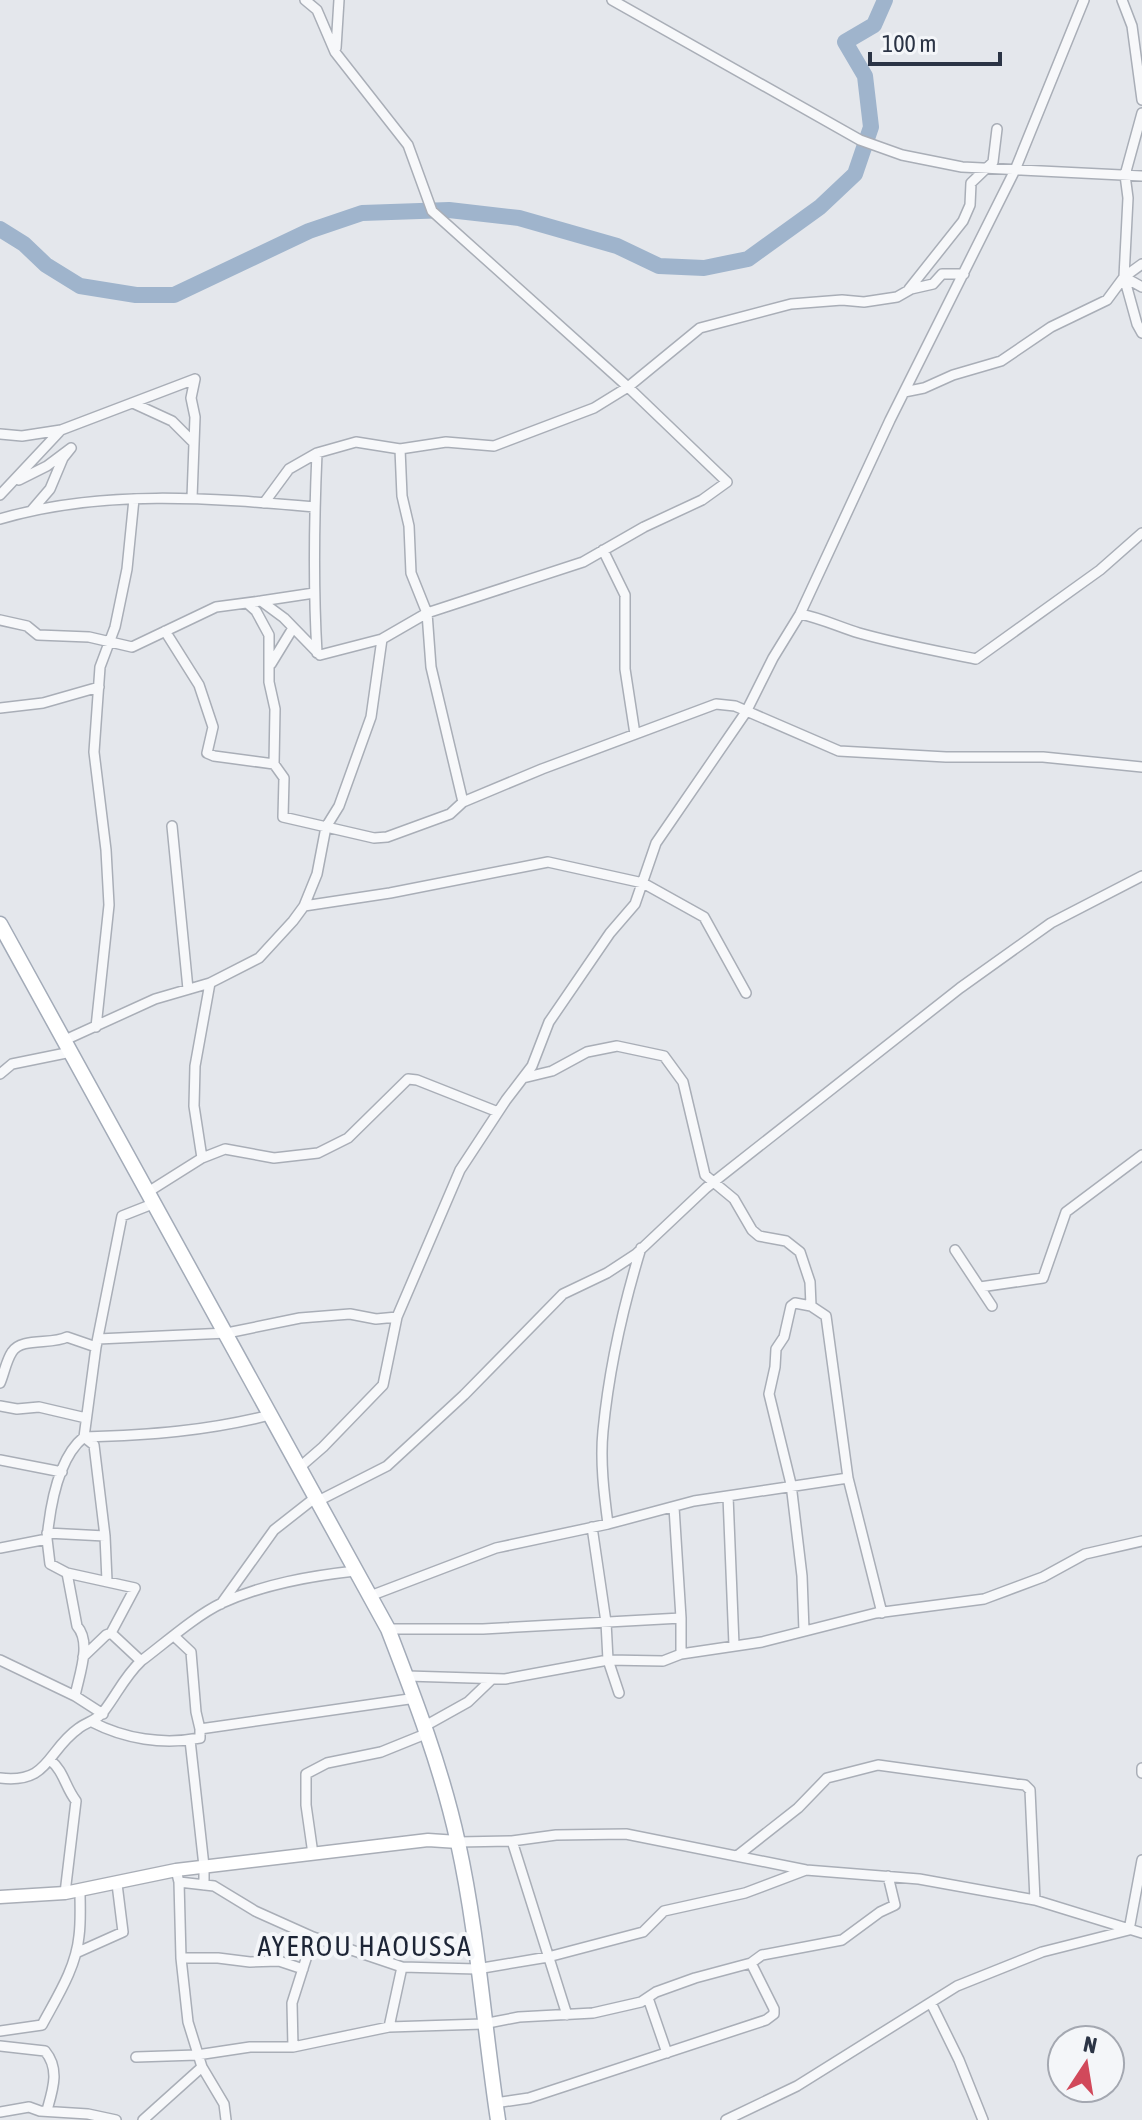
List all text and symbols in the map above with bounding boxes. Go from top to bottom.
scale bar [870,16,1000,66]
text: 100 m [882,30,936,57]
district label: AYEROU HAOUSSA [257,1930,473,1962]
north arrow [1046,2024,1126,2104]
text: N [1081,2030,1099,2059]

